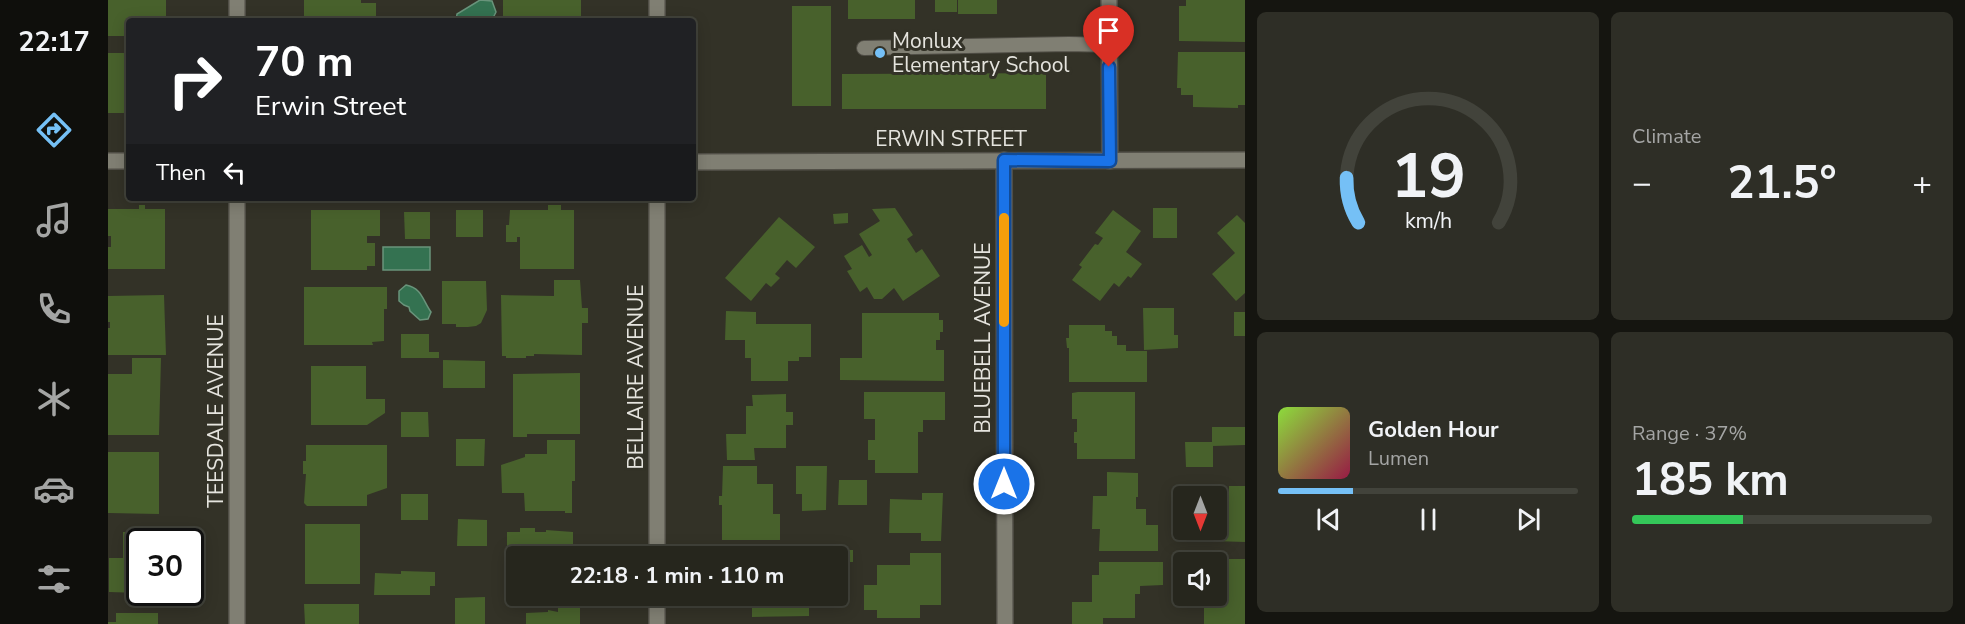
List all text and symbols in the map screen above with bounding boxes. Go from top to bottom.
pin [1083,5,1134,67]
icon: arrive [1092,14,1125,47]
text: 22:17 [18,24,90,61]
place label: Monlux Elementary School [892,27,1070,79]
text: 70 m [255,34,354,91]
icon: right [156,42,234,120]
marker: Monlux Elementary School [873,46,887,60]
text: Erwin Street [255,88,406,125]
icon: directions [33,109,75,151]
text: Climate [1632,123,1701,150]
street label: ERWIN STREET [875,125,1027,153]
text: 19 [1391,134,1465,219]
text: 21.5° [1727,153,1837,214]
icon: left [218,156,251,189]
text: Then [156,158,206,188]
text: − [1632,161,1652,206]
text: + [1912,161,1932,206]
icon: music [33,199,75,241]
text: km/h [1404,206,1452,236]
street label: BLUEBELL AVENUE [969,242,997,434]
street label: BELLAIRE AVENUE [622,284,650,470]
icon: phone [33,288,75,330]
street label: TEESDALE AVENUE [202,314,230,508]
icon: climate [33,378,75,420]
text: Golden Hour [1368,415,1499,445]
text: Range · 37% [1632,420,1747,447]
text: Lumen [1368,445,1429,472]
text: 185 km [1632,450,1789,511]
position arrow [972,452,1036,516]
icon: car [33,468,75,510]
north arrow [1173,486,1227,540]
map controls [1173,486,1227,606]
icon: previous [1312,503,1345,536]
icon: pause [1412,503,1445,536]
icon: next [1512,503,1545,536]
speed limit sign: 30 [126,528,204,606]
button: sound [1173,552,1227,606]
icon: filters [33,558,75,600]
text: 22:18 · 1 min · 110 m [570,561,784,591]

